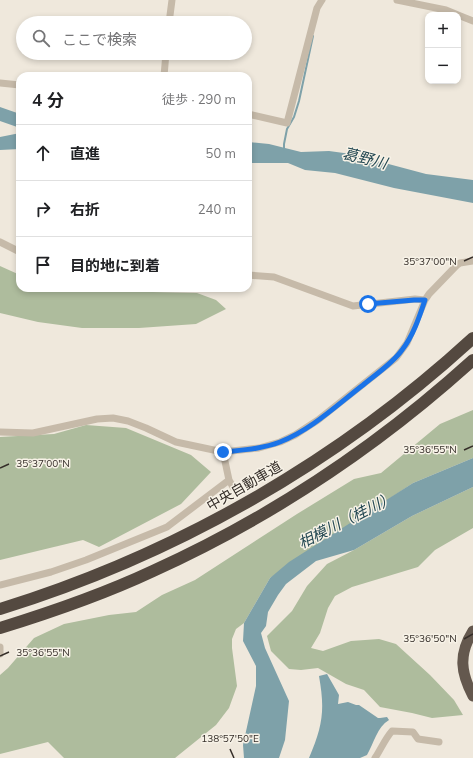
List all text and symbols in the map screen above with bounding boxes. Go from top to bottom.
map controls [425,12,461,84]
button: + [425,12,461,48]
search box [16,16,252,60]
icon: search [30,27,52,49]
text: ここで検索 [62,30,137,49]
button: − [425,48,461,84]
text: 4 分 [32,89,64,110]
text: 徒歩 · 290 m [162,91,236,107]
icon: ahead [32,142,54,164]
water label: 葛野川 [341,143,391,173]
text: 直進 [70,144,100,163]
text: 50 m [206,145,236,161]
icon: right [32,198,54,220]
text: 右折 [70,200,100,219]
text: 240 m [198,201,236,217]
icon: arrive [32,254,54,276]
text: 35°37'00"N [403,255,457,268]
text: 目的地に到着 [70,256,160,275]
route start [359,295,377,313]
route end [214,443,232,461]
text: 35°36'55"N [403,443,457,456]
text: 35°37'00"N [16,457,70,470]
street label: 中央自動車道 [203,457,285,515]
water label: 相模川（桂川） [295,488,397,552]
text: 35°36'50"N [403,632,457,645]
text: 35°36'55"N [16,646,70,659]
text: 138°57'50"E [201,732,259,745]

